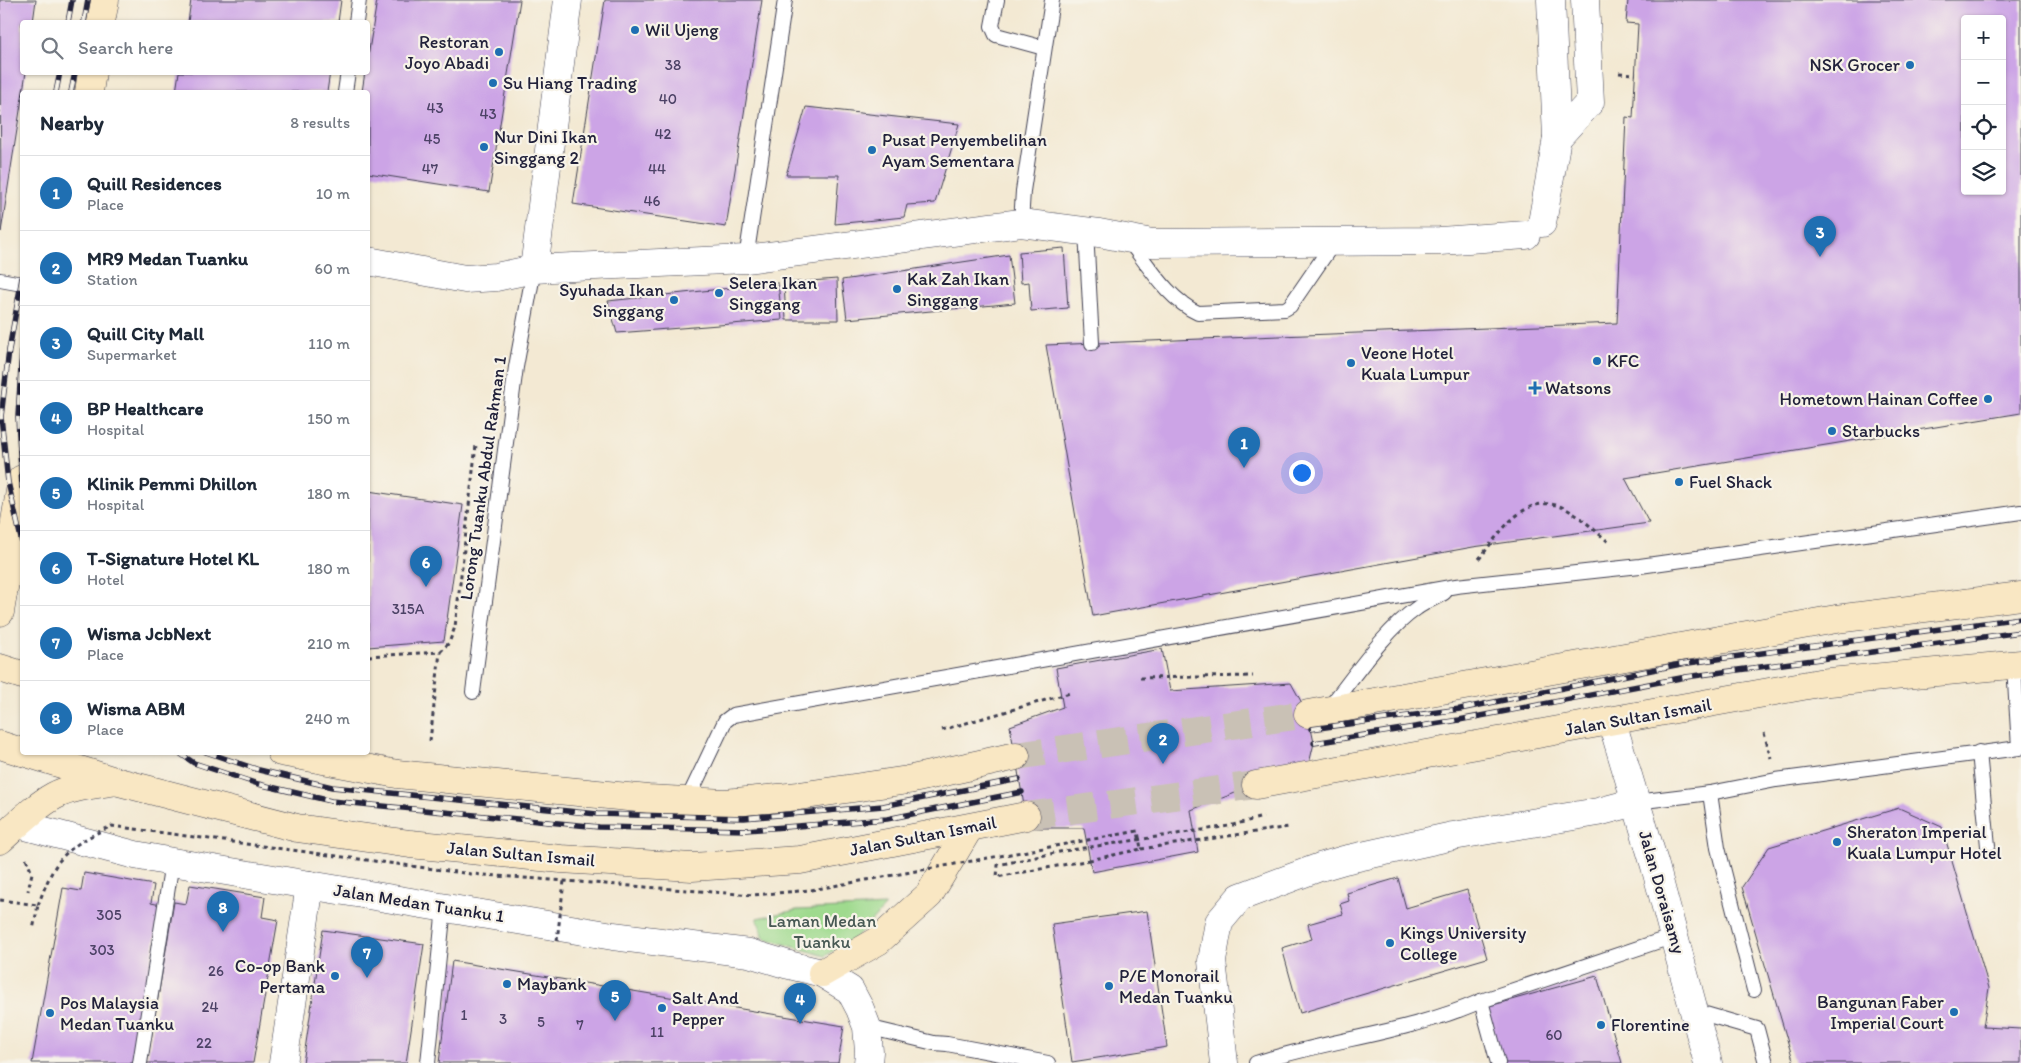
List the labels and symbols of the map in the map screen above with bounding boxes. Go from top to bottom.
place label: Wil Ujeng [645,19,719,41]
marker: Wil Ujeng [629,24,641,36]
place label: Restoran Joyo Abadi [405,31,489,74]
marker: Restoran Joyo Abadi [493,46,505,58]
place label: NSK Grocer [1810,54,1901,76]
house number: 38 [665,56,681,74]
marker: NSK Grocer [1904,59,1916,71]
place label: Su Hiang Trading [503,72,638,94]
marker: Su Hiang Trading [487,77,499,89]
house number: 40 [659,90,677,108]
house number: 43 [426,99,444,117]
house number: 43 [479,105,497,123]
house number: 42 [655,125,672,143]
place label: Nur Dini Ikan Singgang 2 [494,126,597,169]
place label: Pusat Penyembelihan Ayam Sementara [882,129,1047,172]
house number: 45 [424,130,441,148]
marker: Nur Dini Ikan Singgang 2 [478,141,490,153]
marker: Pusat Penyembelihan Ayam Sementara [866,144,878,156]
house number: 47 [422,160,439,178]
house number: 44 [648,160,666,178]
house number: 46 [644,192,661,210]
pin: 3 [1804,216,1836,257]
place label: Kak Zah Ikan Singgang [907,268,1009,311]
place label: Selera Ikan Singgang [729,272,817,315]
place label: Syuhada Ikan Singgang [559,279,665,322]
marker: Kak Zah Ikan Singgang [891,283,903,295]
marker: Selera Ikan Singgang [713,287,725,299]
marker: Syuhada Ikan Singgang [668,294,680,306]
place label: Veone Hotel Kuala Lumpur [1361,342,1470,385]
place label: KFC [1607,350,1639,372]
street label: Lorong Tuanku Abdul Rahman 1 [455,355,511,601]
marker: KFC [1591,355,1603,367]
marker: Veone Hotel Kuala Lumpur [1345,357,1357,369]
place label: Watsons [1545,377,1611,399]
marker: Watsons [1529,382,1541,394]
place label: Hometown Hainan Coffee [1780,388,1978,410]
marker: Hometown Hainan Coffee [1982,393,1994,405]
place label: Starbucks [1842,420,1920,442]
marker: Starbucks [1826,425,1838,437]
pin: 1 [1228,427,1260,468]
your location [1289,460,1315,486]
place label: Fuel Shack [1689,471,1773,493]
marker: Fuel Shack [1673,476,1685,488]
pin: 6 [410,546,442,587]
house number: 315A [392,600,425,618]
street label: Jalan Sultan Ismail [1563,693,1713,741]
pin: 2 [1147,723,1179,764]
street label: Jalan Sultan Ismail [848,811,998,861]
place label: Sheraton Imperial Kuala Lumpur Hotel [1847,821,2002,864]
street label: Jalan Doraisamy [1634,828,1690,957]
marker: Sheraton Imperial Kuala Lumpur Hotel [1831,836,1843,848]
street label: Jalan Sultan Ismail [446,837,596,871]
street label: Jalan Medan Tuanku 1 [332,879,506,927]
pin: 8 [207,891,239,932]
house number: 305 [96,906,122,924]
park label: Laman Medan Tuanku [768,910,876,953]
place label: Kings University College [1400,922,1527,965]
pin: 7 [351,937,383,978]
marker: Kings University College [1384,937,1396,949]
house number: 303 [89,941,115,959]
place label: Co-op Bank Pertama [235,955,326,998]
house number: 26 [208,962,224,980]
place label: P/E Monorail Medan Tuanku [1119,965,1233,1008]
marker: Co-op Bank Pertama [329,970,341,982]
place label: Maybank [517,973,587,995]
marker: Maybank [501,978,513,990]
pin: 5 [599,980,631,1021]
marker: P/E Monorail Medan Tuanku [1103,980,1115,992]
pin: 4 [784,983,816,1024]
place label: Salt And Pepper [672,987,739,1030]
place label: Bangunan Faber Imperial Court [1817,991,1945,1034]
place label: Pos Malaysia Medan Tuanku [60,992,174,1035]
house number: 24 [202,998,218,1016]
marker: Salt And Pepper [656,1002,668,1014]
house number: 1 [461,1006,468,1024]
marker: Bangunan Faber Imperial Court [1948,1006,1960,1018]
marker: Pos Malaysia Medan Tuanku [44,1007,56,1019]
house number: 3 [499,1010,507,1028]
house number: 5 [537,1013,545,1031]
place label: Florentine [1611,1014,1690,1036]
house number: 7 [576,1016,584,1034]
marker: Florentine [1595,1019,1607,1031]
house number: 11 [650,1023,664,1041]
house number: 60 [1545,1026,1563,1044]
house number: 22 [196,1034,212,1052]

